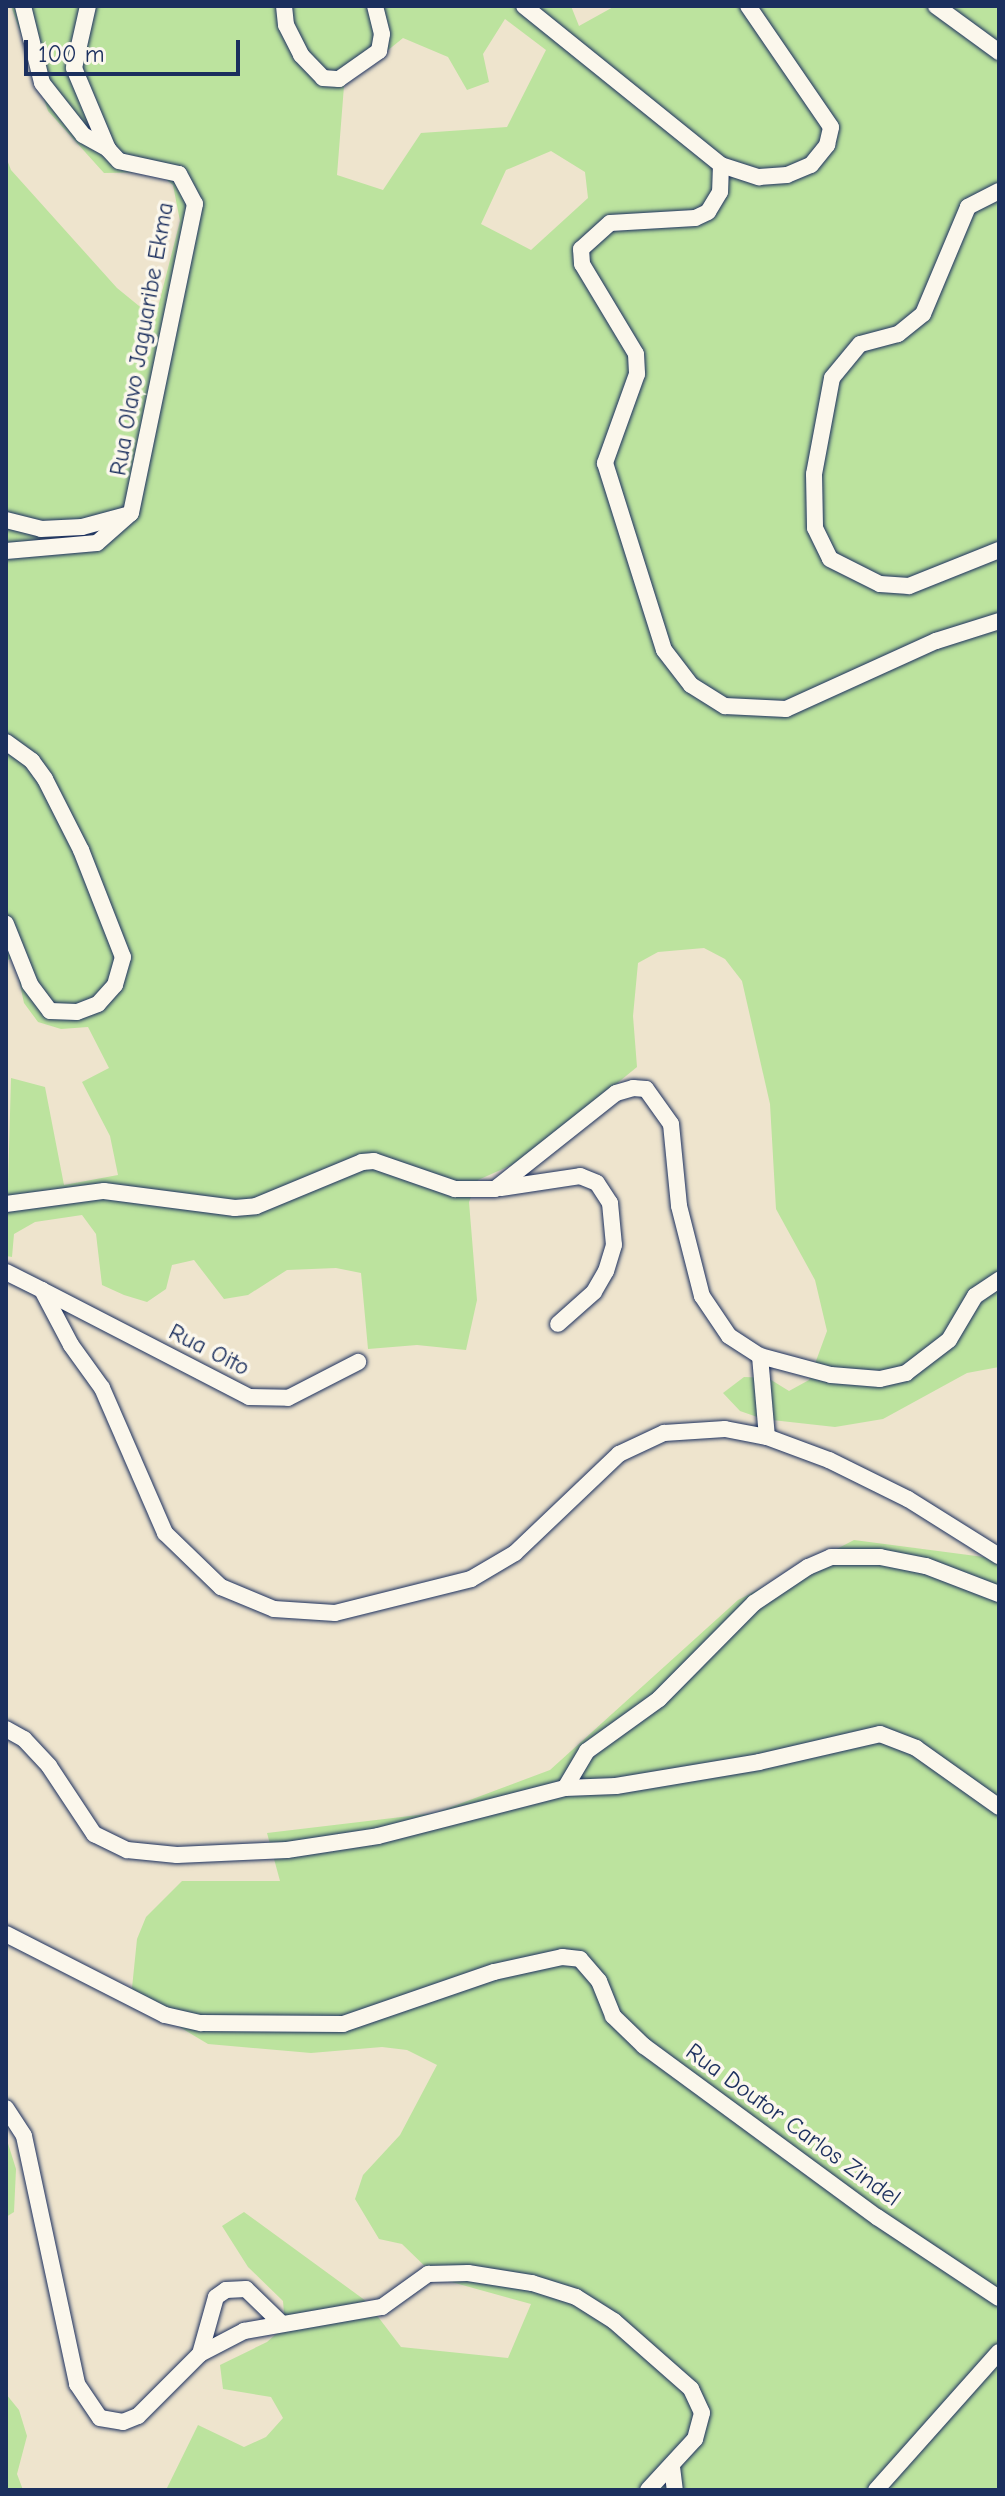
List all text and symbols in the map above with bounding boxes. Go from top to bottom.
scale bar [28,24,244,74]
text: 100 m [38,40,105,68]
street label: Rua Olavo Jaguaribe Ekma [104,200,180,478]
street label: Rua Oito [164,1317,254,1383]
street label: Rua Doutor Carlos Zindel [680,2037,906,2213]

